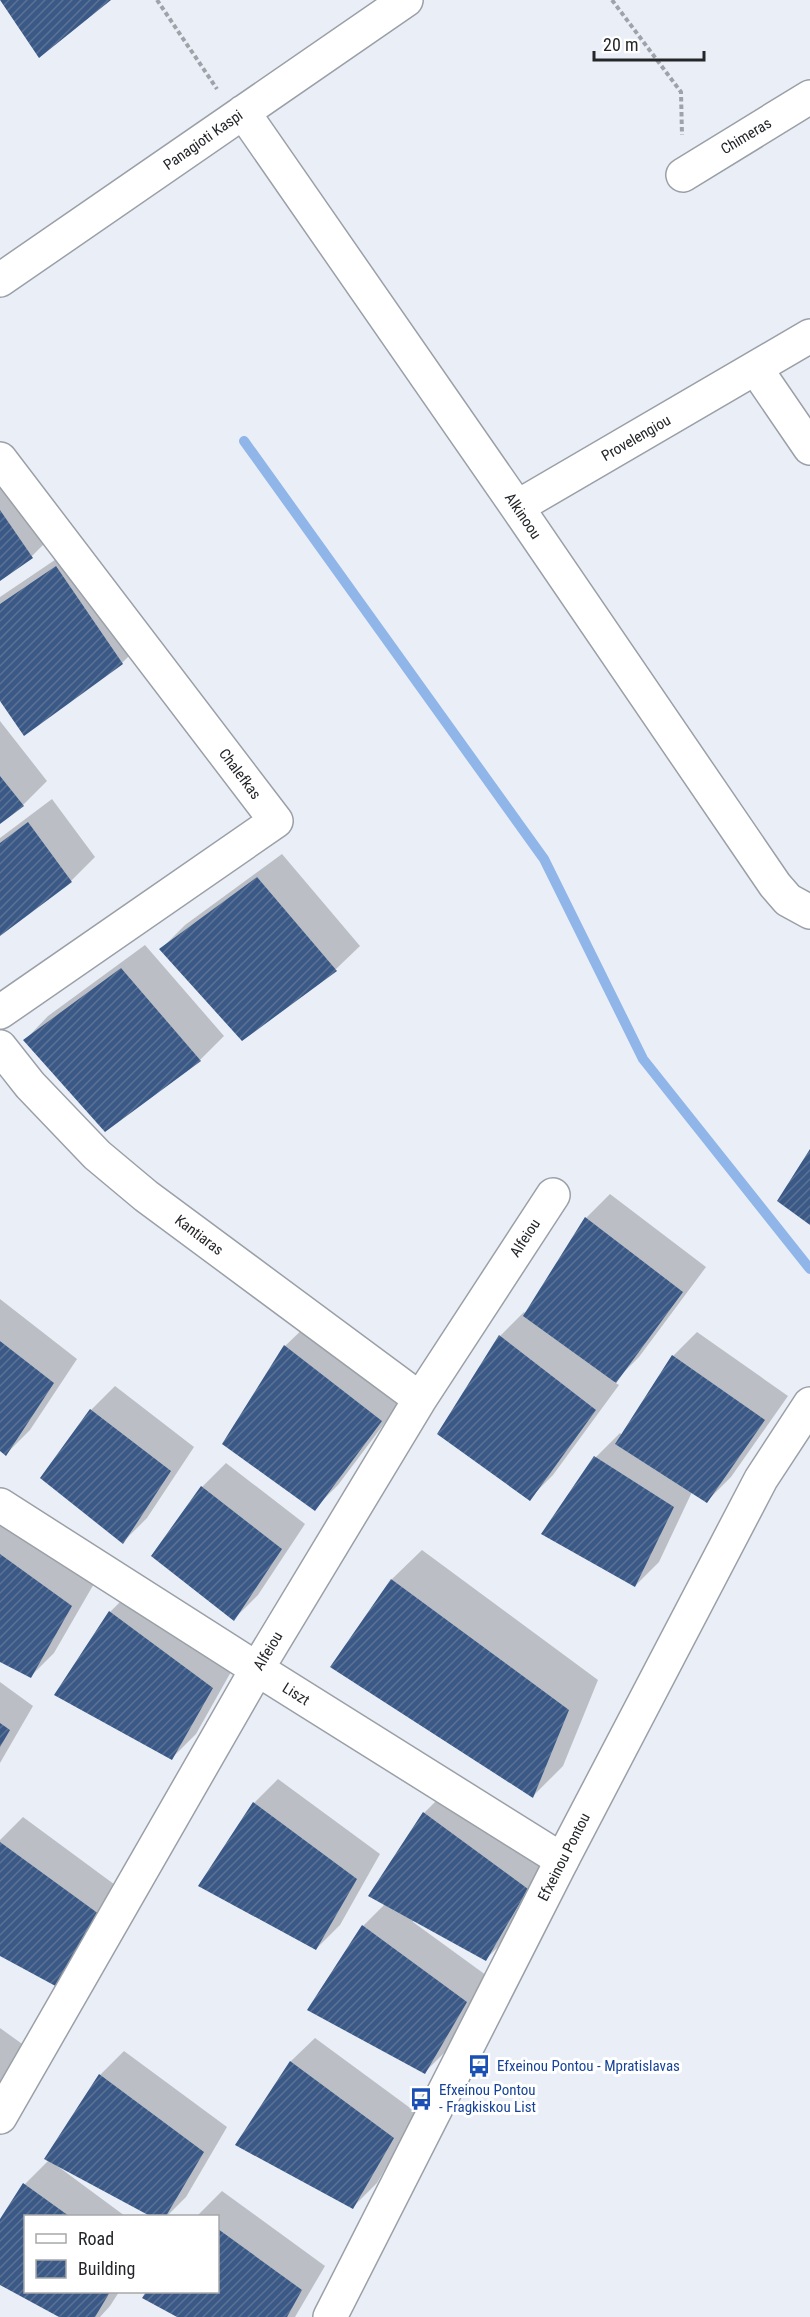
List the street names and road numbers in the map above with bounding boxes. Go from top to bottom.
street label: Panagioti Kaspi [160,106,246,174]
street label: Chimeras [717,114,775,158]
street label: Provelengiou [598,411,674,465]
street label: Alkinoou [501,489,545,543]
street label: Chalefkas [215,745,265,803]
street label: Kantiaras [171,1211,227,1259]
street label: Alfeiou [506,1216,544,1260]
street label: Alfeiou [249,1628,287,1674]
street label: Liszt [279,1679,313,1709]
street label: Efxeinou Pontou [534,1810,594,1904]

